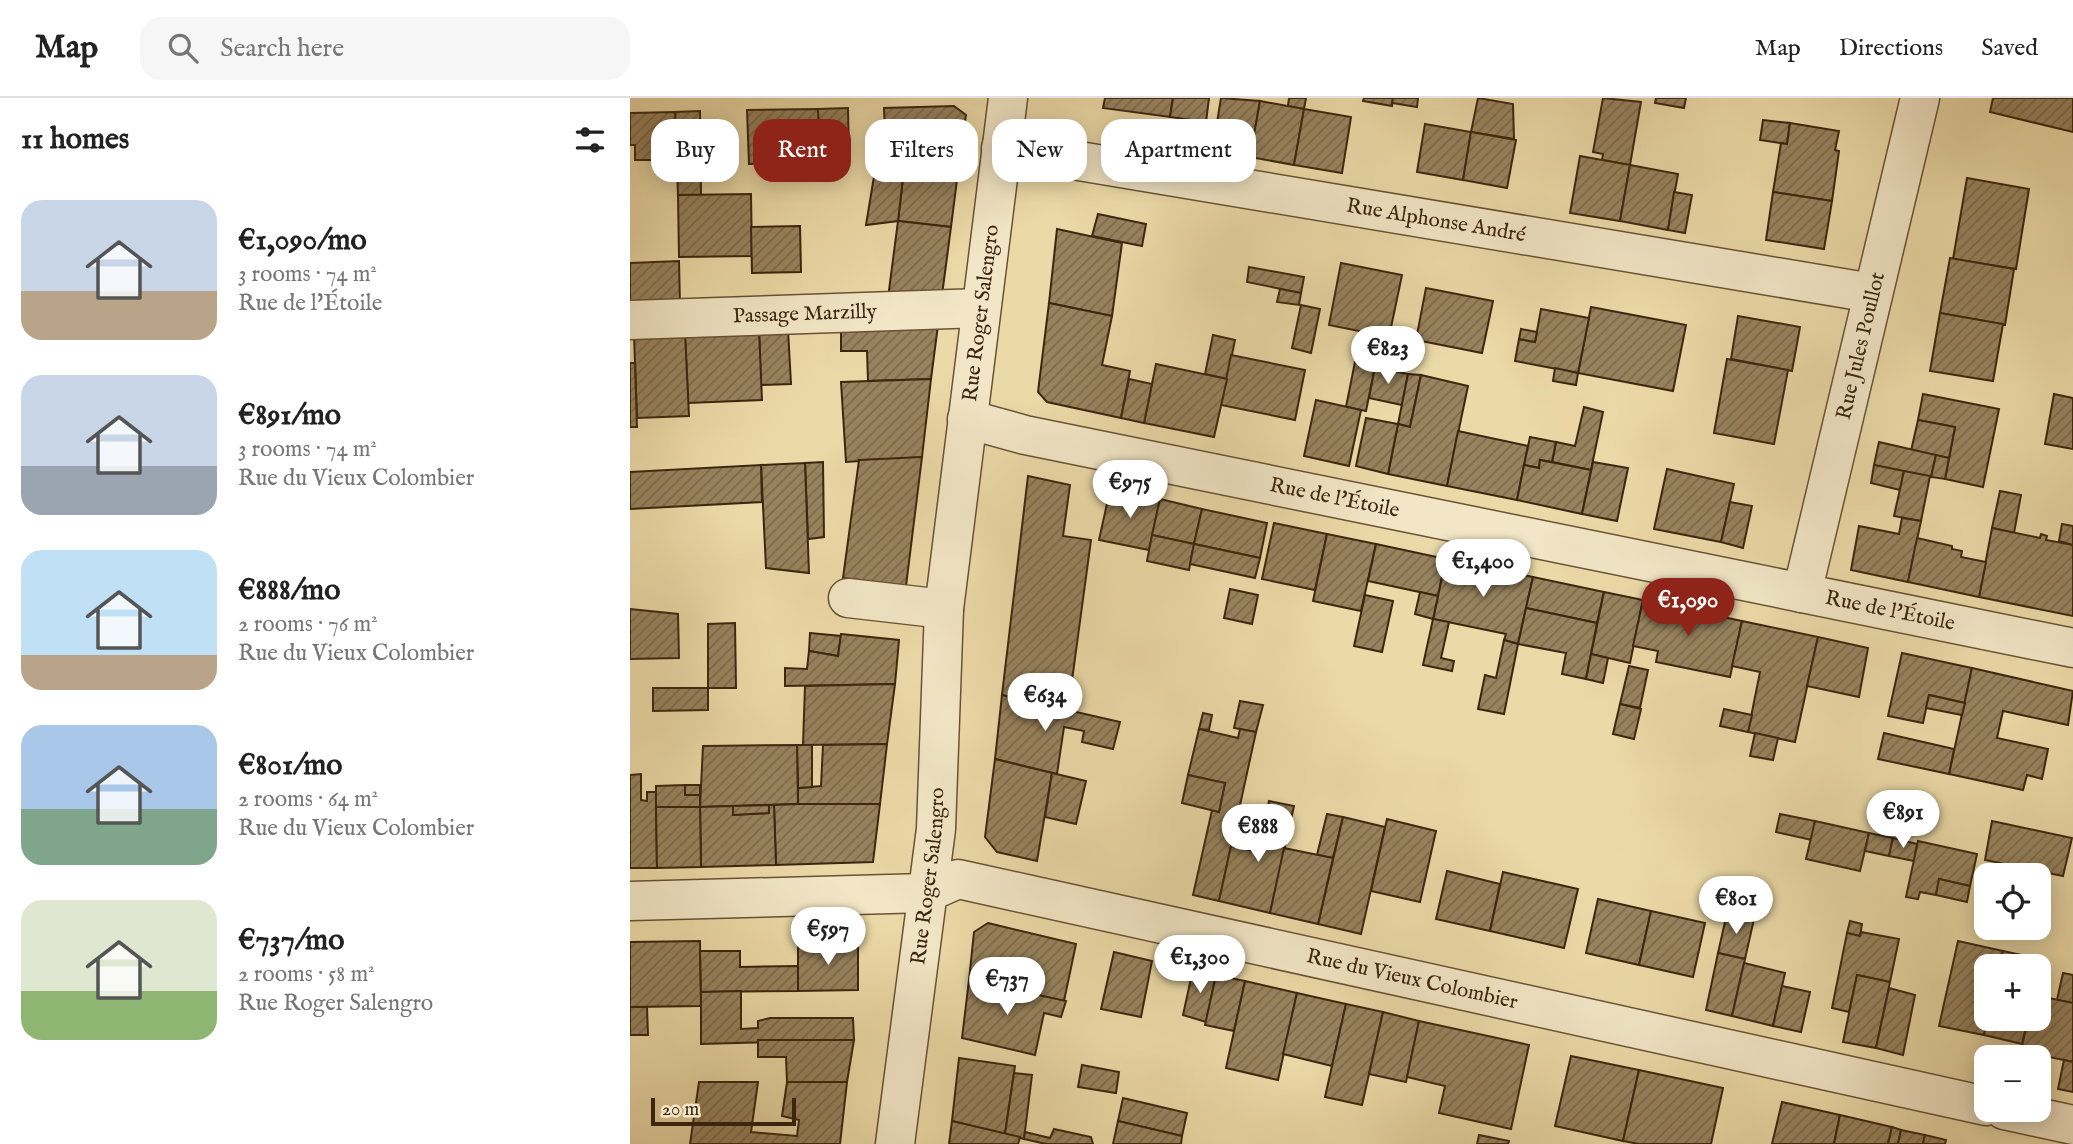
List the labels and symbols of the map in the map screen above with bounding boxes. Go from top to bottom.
street label: Rue Alphonse André [1344,192,1528,249]
street label: Rue Roger Salengro [957,223,1006,403]
street label: Rue Jules Poullot [1830,269,1892,423]
street label: Passage Marzilly [732,298,878,330]
pin: €823 [1347,327,1429,386]
pin: €975 [1089,460,1171,520]
street label: Rue de l'Étoile [1267,472,1402,524]
pin: €1,400 [1426,540,1540,599]
pin: €1,090 [1631,578,1745,638]
street label: Rue de l'Étoile [1823,584,1958,637]
pin: €634 [1004,674,1086,733]
street label: Rue Roger Salengro [905,787,951,966]
pin: €891 [1862,790,1944,850]
pin: €888 [1217,804,1299,864]
pin: €801 [1695,876,1777,936]
pin: €597 [787,908,869,967]
pin: €1,300 [1143,936,1257,995]
street label: Rue du Vieux Colombier [1304,943,1521,1016]
pin: €737 [966,958,1048,1017]
scale bar [651,1095,796,1127]

